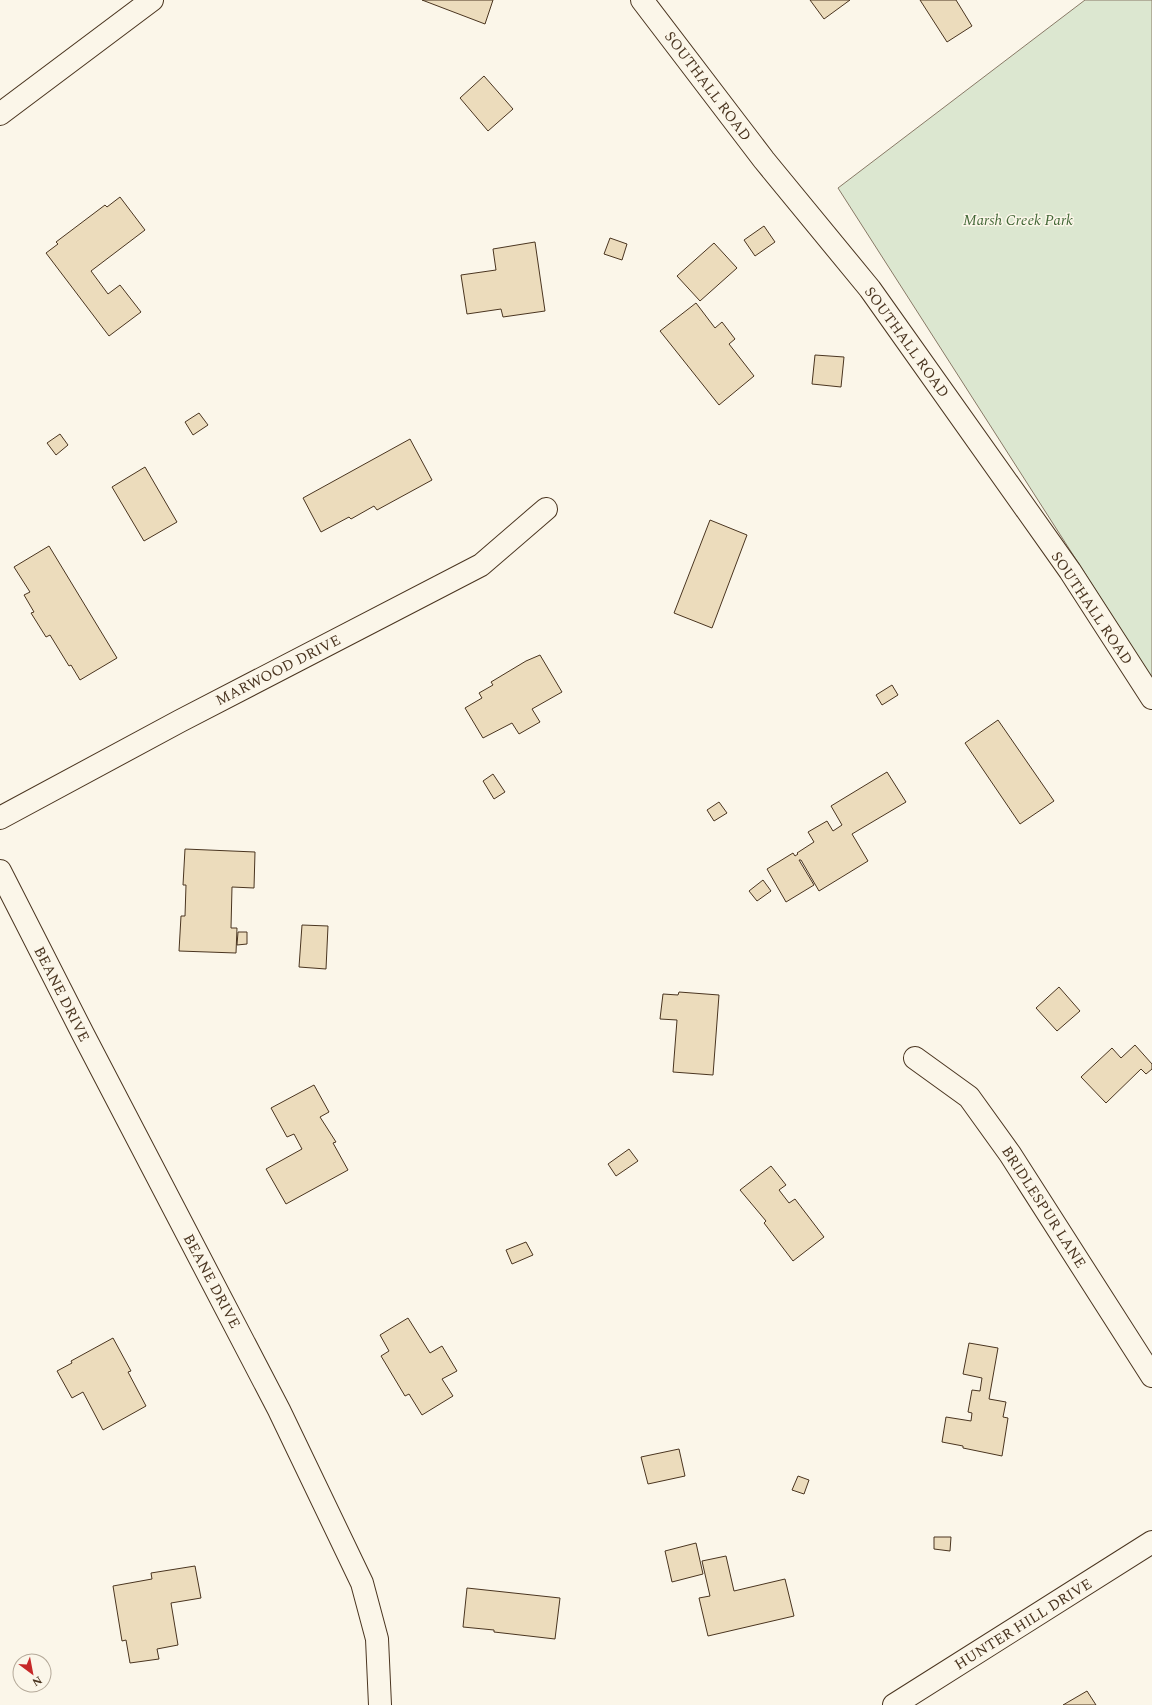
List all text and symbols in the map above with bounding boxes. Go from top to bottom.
street label: SOUTHALL ROAD [659,26,757,146]
park label: Marsh Creek Park [963,209,1073,232]
street label: SOUTHALL ROAD [858,282,955,403]
street label: SOUTHALL ROAD [1045,547,1138,670]
street label: MARWOOD DRIVE [212,629,345,712]
street label: BEANE DRIVE [28,942,96,1046]
street label: BRIDLESPUR LANE [995,1142,1092,1273]
street label: BEANE DRIVE [177,1230,246,1333]
street label: HUNTER HILL DRIVE [950,1573,1097,1676]
north arrow [12,1653,52,1693]
text: N [29,1671,45,1691]

